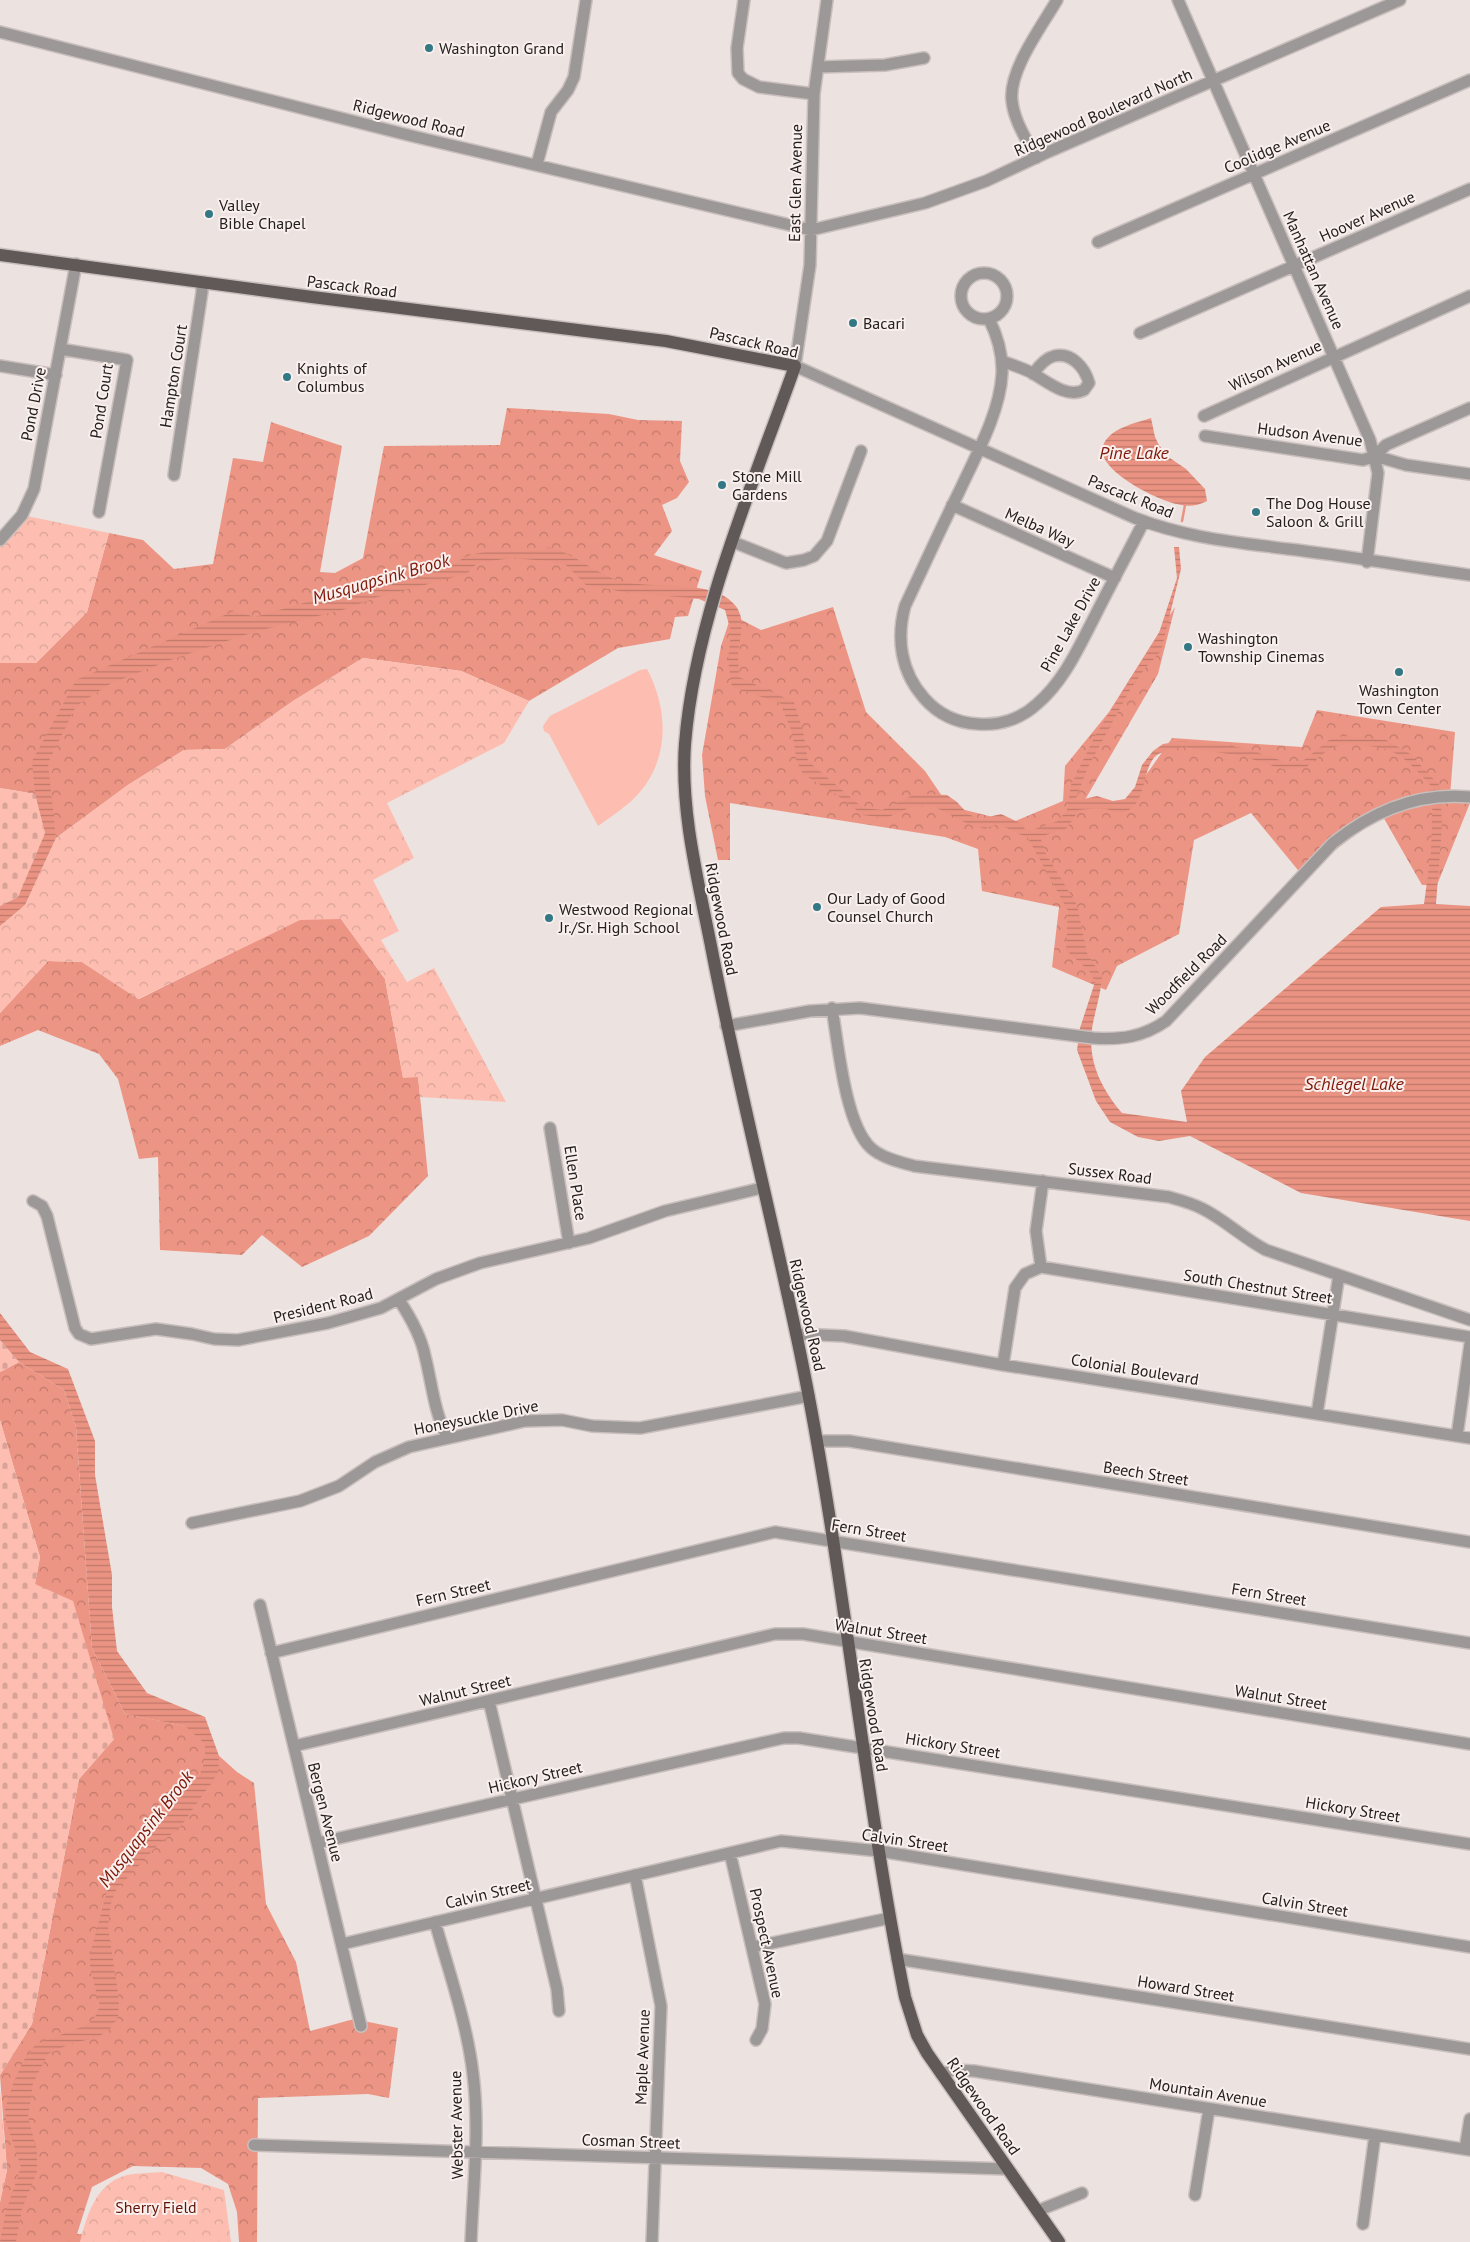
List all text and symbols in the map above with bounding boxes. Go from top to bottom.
place label: Washington Grand [439,38,564,58]
marker: Washington Grand [423,42,435,54]
street label: Ridgewood Boulevard North [1011,64,1195,160]
street label: Ridgewood Road [351,94,467,142]
street label: Coolidge Avenue [1221,115,1333,177]
street label: East Glen Avenue [784,124,806,242]
street label: Hoover Avenue [1316,186,1418,246]
place label: Valley Bible Chapel [218,195,306,233]
marker: Valley Bible Chapel [203,208,215,220]
street label: Manhattan Avenue [1279,208,1349,332]
street label: Pascack Road [306,271,398,301]
place label: Bacari [863,313,905,333]
marker: Bacari [847,317,859,329]
street label: Hampton Court [155,322,191,429]
street label: Pascack Road [708,322,800,362]
street label: Wilson Avenue [1225,335,1325,395]
place label: Knights of Columbus [297,358,368,396]
street label: Pond Court [85,361,117,440]
street label: Pond Drive [16,366,50,442]
marker: Knights of Columbus [281,371,293,383]
street label: Hudson Avenue [1256,418,1364,450]
water label: Pine Lake [1099,441,1170,464]
place label: Stone Mill Gardens [732,466,802,504]
street label: Pascack Road [1085,470,1177,522]
marker: Stone Mill Gardens [716,479,728,491]
place label: The Dog House Saloon & Grill [1266,493,1371,531]
street label: Melba Way [1002,503,1078,551]
marker: The Dog House Saloon & Grill [1250,506,1262,518]
water label: Musquapsink Brook [310,548,453,609]
street label: Pine Lake Drive [1036,573,1104,675]
place label: Washington Township Cinemas [1198,628,1325,666]
marker: Washington Township Cinemas [1182,641,1194,653]
marker: Washington Town Center [1393,666,1405,678]
place label: Washington Town Center [1357,680,1442,718]
street label: Ridgewood Road [701,861,743,977]
place label: Our Lady of Good Counsel Church [827,888,945,926]
place label: Westwood Regional Jr./Sr. High School [558,899,693,937]
marker: Our Lady of Good Counsel Church [811,901,823,913]
marker: Westwood Regional Jr./Sr. High School [543,912,555,924]
street label: Woodfield Road [1141,929,1231,1019]
water label: Schlegel Lake [1304,1072,1404,1095]
street label: Ellen Place [560,1144,592,1222]
street label: Sussex Road [1067,1158,1153,1188]
street label: Ridgewood Road [785,1257,831,1373]
street label: South Chestnut Street [1182,1264,1334,1308]
street label: President Road [271,1283,375,1327]
street label: Colonial Boulevard [1070,1349,1200,1389]
street label: Honeysuckle Drive [412,1395,540,1439]
street label: Beech Street [1102,1456,1191,1490]
street label: Fern Street [830,1514,909,1546]
street label: Fern Street [414,1574,493,1610]
street label: Fern Street [1230,1578,1309,1610]
street label: Walnut Street [833,1614,929,1648]
street label: Ridgewood Road [855,1657,893,1773]
street label: Walnut Street [417,1670,513,1710]
street label: Walnut Street [1233,1680,1329,1714]
street label: Hickory Street [904,1728,1002,1762]
street label: Hickory Street [486,1756,584,1798]
street label: Bergen Avenue [304,1760,348,1864]
water label: Musquapsink Brook [93,1765,199,1892]
street label: Hickory Street [1304,1792,1402,1826]
street label: Calvin Street [860,1824,950,1856]
street label: Calvin Street [443,1873,533,1913]
street label: Prospect Avenue [746,1886,788,2000]
street label: Calvin Street [1260,1887,1350,1921]
street label: Howard Street [1136,1970,1237,2006]
street label: Maple Avenue [630,2009,654,2105]
street label: Ridgewood Road [943,2053,1025,2159]
street label: Webster Avenue [445,2071,467,2179]
street label: Mountain Avenue [1148,2073,1268,2111]
street label: Cosman Street [581,2129,681,2153]
park label: Sherry Field [115,2197,197,2217]

